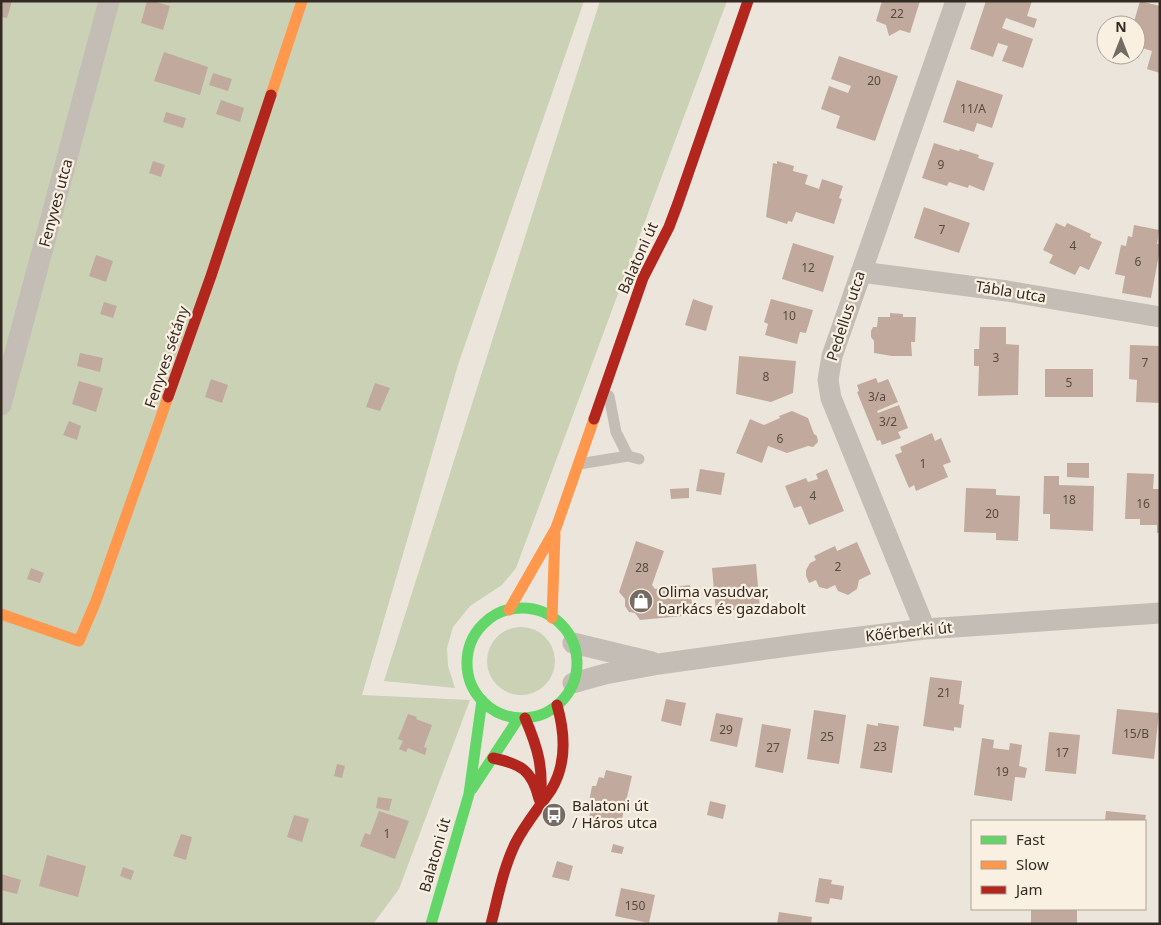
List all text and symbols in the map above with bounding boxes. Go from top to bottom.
house number: 22 [890,5,904,22]
north arrow [1096,15,1146,65]
text: N [1115,17,1127,36]
house number: 20 [867,72,881,89]
house number: 11/A [960,100,986,117]
street label: Fenyves utca [34,156,76,249]
house number: 9 [938,156,945,173]
street label: Balatoni út [612,218,662,297]
house number: 7 [939,221,946,238]
house number: 4 [1070,237,1077,254]
house number: 6 [1135,253,1142,270]
house number: 12 [801,259,815,276]
street label: Pedellus utca [821,268,869,363]
street label: Tábla utca [974,276,1048,306]
street label: Fenyves sétány [139,303,193,410]
house number: 10 [782,307,796,324]
house number: 3 [993,349,1000,366]
house number: 7 [1142,354,1149,371]
house number: 8 [763,368,770,385]
house number: 5 [1066,374,1073,391]
house number: 3/a [868,388,886,405]
house number: 3/2 [879,413,897,430]
house number: 6 [777,430,784,447]
house number: 1 [920,455,926,472]
house number: 4 [810,487,817,504]
house number: 18 [1062,491,1076,508]
house number: 16 [1136,495,1150,512]
house number: 20 [985,505,999,522]
house number: 2 [835,558,842,575]
house number: 28 [635,559,649,576]
place label: Olima vasudvar, barkács és gazdabolt [658,581,807,618]
shop icon: Olima vasudvar, barkács és gazdabolt [628,588,654,614]
street label: Kőérberki út [864,616,954,646]
house number: 21 [937,684,951,701]
house number: 29 [719,721,733,738]
house number: 15/B [1123,725,1149,742]
house number: 25 [820,728,834,745]
house number: 23 [873,738,887,755]
house number: 27 [766,739,780,756]
house number: 17 [1055,744,1069,761]
house number: 19 [995,763,1009,780]
place label: Balatoni út / Háros utca [572,795,657,832]
bus stop icon: Balatoni út / Háros utca [541,802,567,828]
street label: Balatoni út [414,815,454,894]
legend [971,820,1146,910]
house number: 1 [384,825,390,842]
text: Fast [1016,829,1045,849]
text: Slow [1016,854,1049,874]
text: Jam [1014,879,1043,899]
house number: 150 [625,897,645,914]

